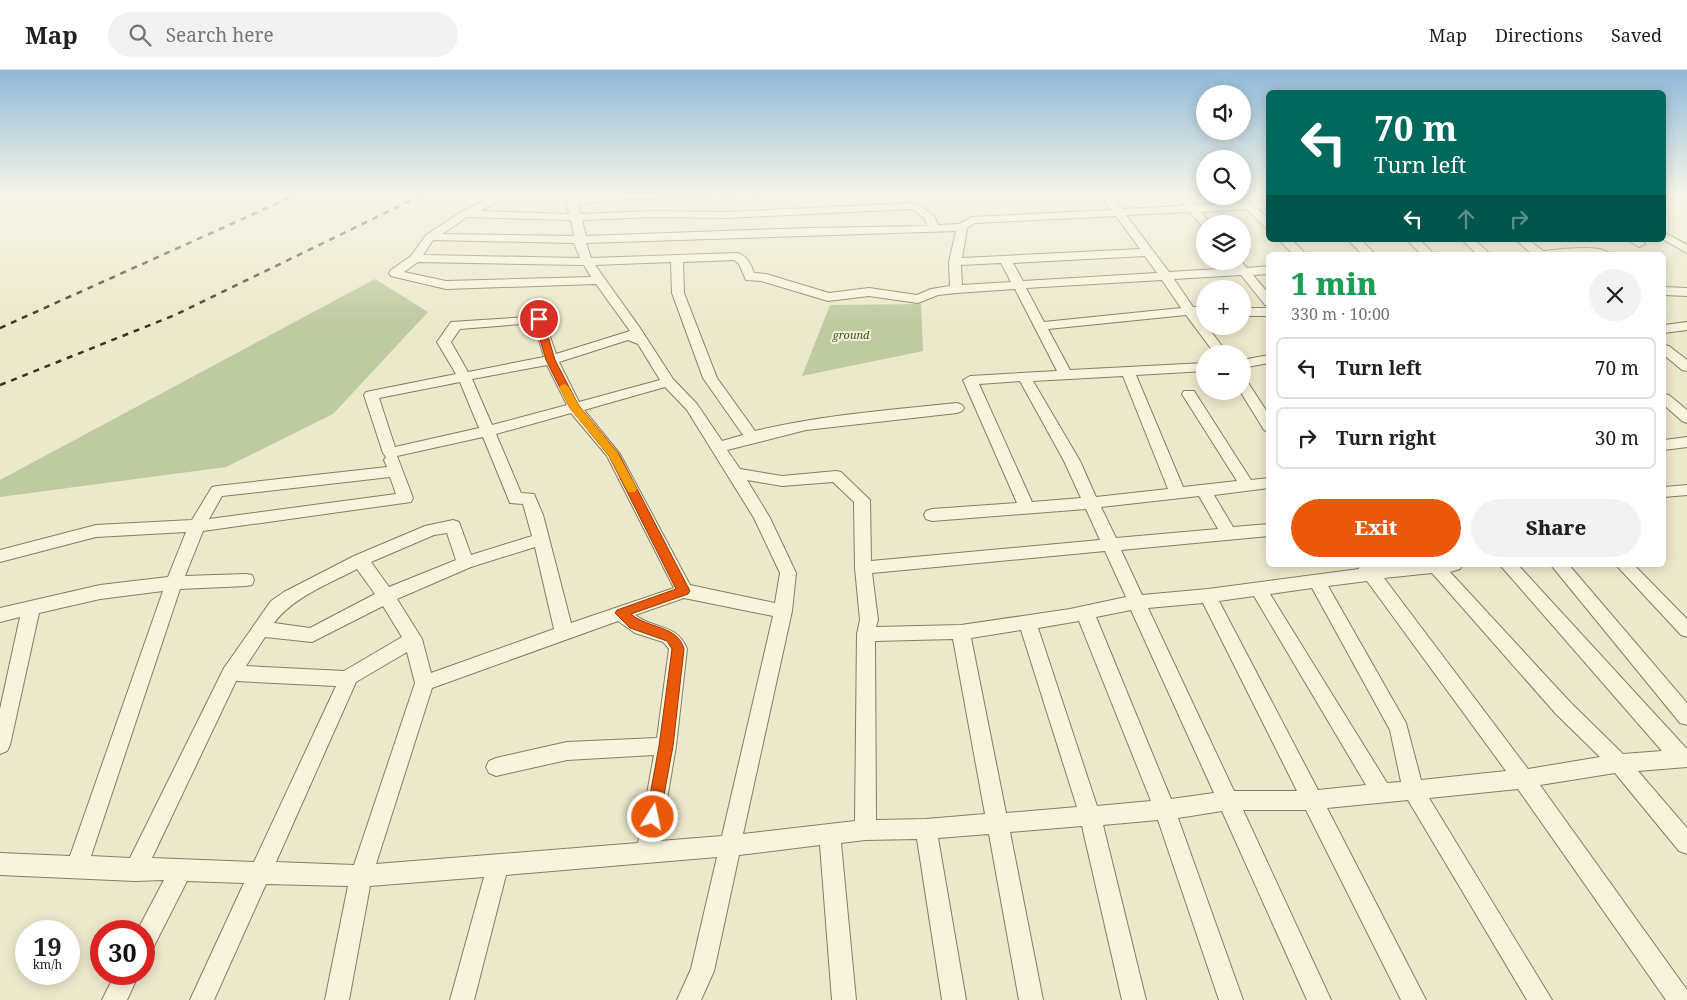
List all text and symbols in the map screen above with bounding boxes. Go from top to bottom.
search box [108,12,458,57]
text: Map [25,18,78,51]
icon: search [126,21,154,49]
text: Search here [166,22,274,48]
text: Map [1429,23,1467,47]
text: Directions [1495,23,1583,47]
text: Saved [1611,23,1662,47]
map controls [1196,85,1251,400]
button: sound [1196,85,1251,140]
text: 70 m [1374,104,1457,151]
icon: left [1291,110,1356,175]
text: Turn left [1374,149,1466,179]
button: search [1196,150,1251,205]
icon: left [1399,205,1427,233]
icon: ahead [1452,205,1480,233]
icon: right [1505,205,1533,233]
button: layers [1196,215,1251,270]
text: 1 min [1291,263,1377,304]
button: close [1589,269,1641,321]
button: + [1196,280,1251,335]
pin [518,298,560,340]
text: 330 m · 10:00 [1291,303,1390,325]
icon: arrive [525,305,553,333]
park label: ground [832,327,870,342]
button: − [1196,345,1251,400]
icon: left [1293,354,1321,382]
text: Turn left [1336,355,1422,381]
text: 70 m [1595,355,1639,381]
icon: right [1293,424,1321,452]
text: Turn right [1336,425,1436,451]
text: 30 m [1595,425,1639,451]
button: Exit [1291,499,1461,557]
button: Share [1471,499,1641,557]
position arrow [626,790,678,842]
speed limit sign: 30 [90,920,155,985]
text: 19 [33,929,62,963]
text: km/h [33,956,62,973]

